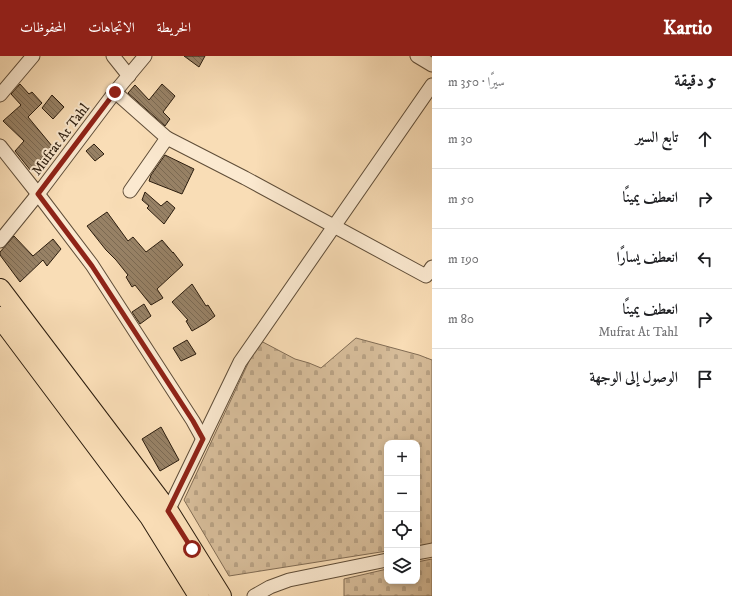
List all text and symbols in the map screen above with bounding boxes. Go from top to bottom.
text: Kartio [663,17,712,40]
text: المحفوظات [20,19,66,37]
text: الاتجاهات [88,19,135,37]
text: الخريطة [157,19,191,37]
text: 5 دقيقة [674,70,716,92]
text: سيرًا · 350 m [448,74,505,90]
route end [106,83,124,101]
street label: Mufrat At Tahl [28,99,94,179]
text: تابع السير [636,128,678,147]
icon: ahead [694,128,716,150]
text: 30 m [448,131,472,147]
text: انعطف يمينًا [623,188,678,207]
icon: right [694,188,716,210]
text: 50 m [448,191,474,207]
text: انعطف يسارًا [617,248,678,267]
icon: left [694,248,716,270]
text: 190 m [448,251,479,267]
text: انعطف يمينًا [623,300,678,319]
icon: right [694,308,716,330]
text: 80 m [448,311,474,327]
text: Mufrat At Tahl [598,324,678,340]
text: الوصول إلى الوجهة [589,368,678,387]
icon: arrive [694,368,716,390]
map controls [384,440,420,584]
button: + [384,440,420,476]
button: − [384,476,420,512]
button: locate [384,512,420,548]
route start [183,540,201,558]
button: layers [384,548,420,584]

